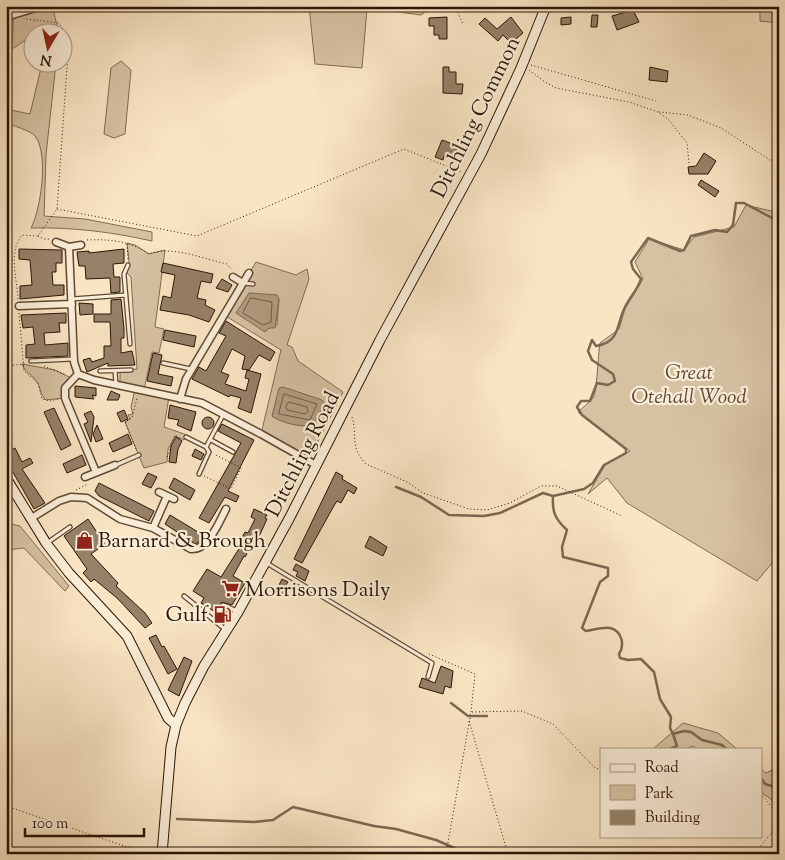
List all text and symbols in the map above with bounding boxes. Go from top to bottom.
north arrow [22,22,72,72]
street label: Ditchling Common [425,32,529,204]
text: N [39,48,53,70]
park label: Great Otehall Wood [631,359,747,413]
street label: Ditchling Road [259,387,348,523]
place label: Barnard & Brough [98,527,266,557]
shop icon: Barnard & Brough [74,530,94,550]
place label: Morrisons Daily [245,576,391,606]
supermarket icon: Morrisons Daily [221,579,241,599]
place label: Gulf [166,601,210,631]
fuel station icon: Gulf [212,604,232,624]
legend [600,748,762,838]
text: Road [645,758,679,779]
text: Park [645,784,674,805]
scale bar [25,805,144,837]
text: Building [645,808,700,829]
text: 100 m [32,814,69,835]

